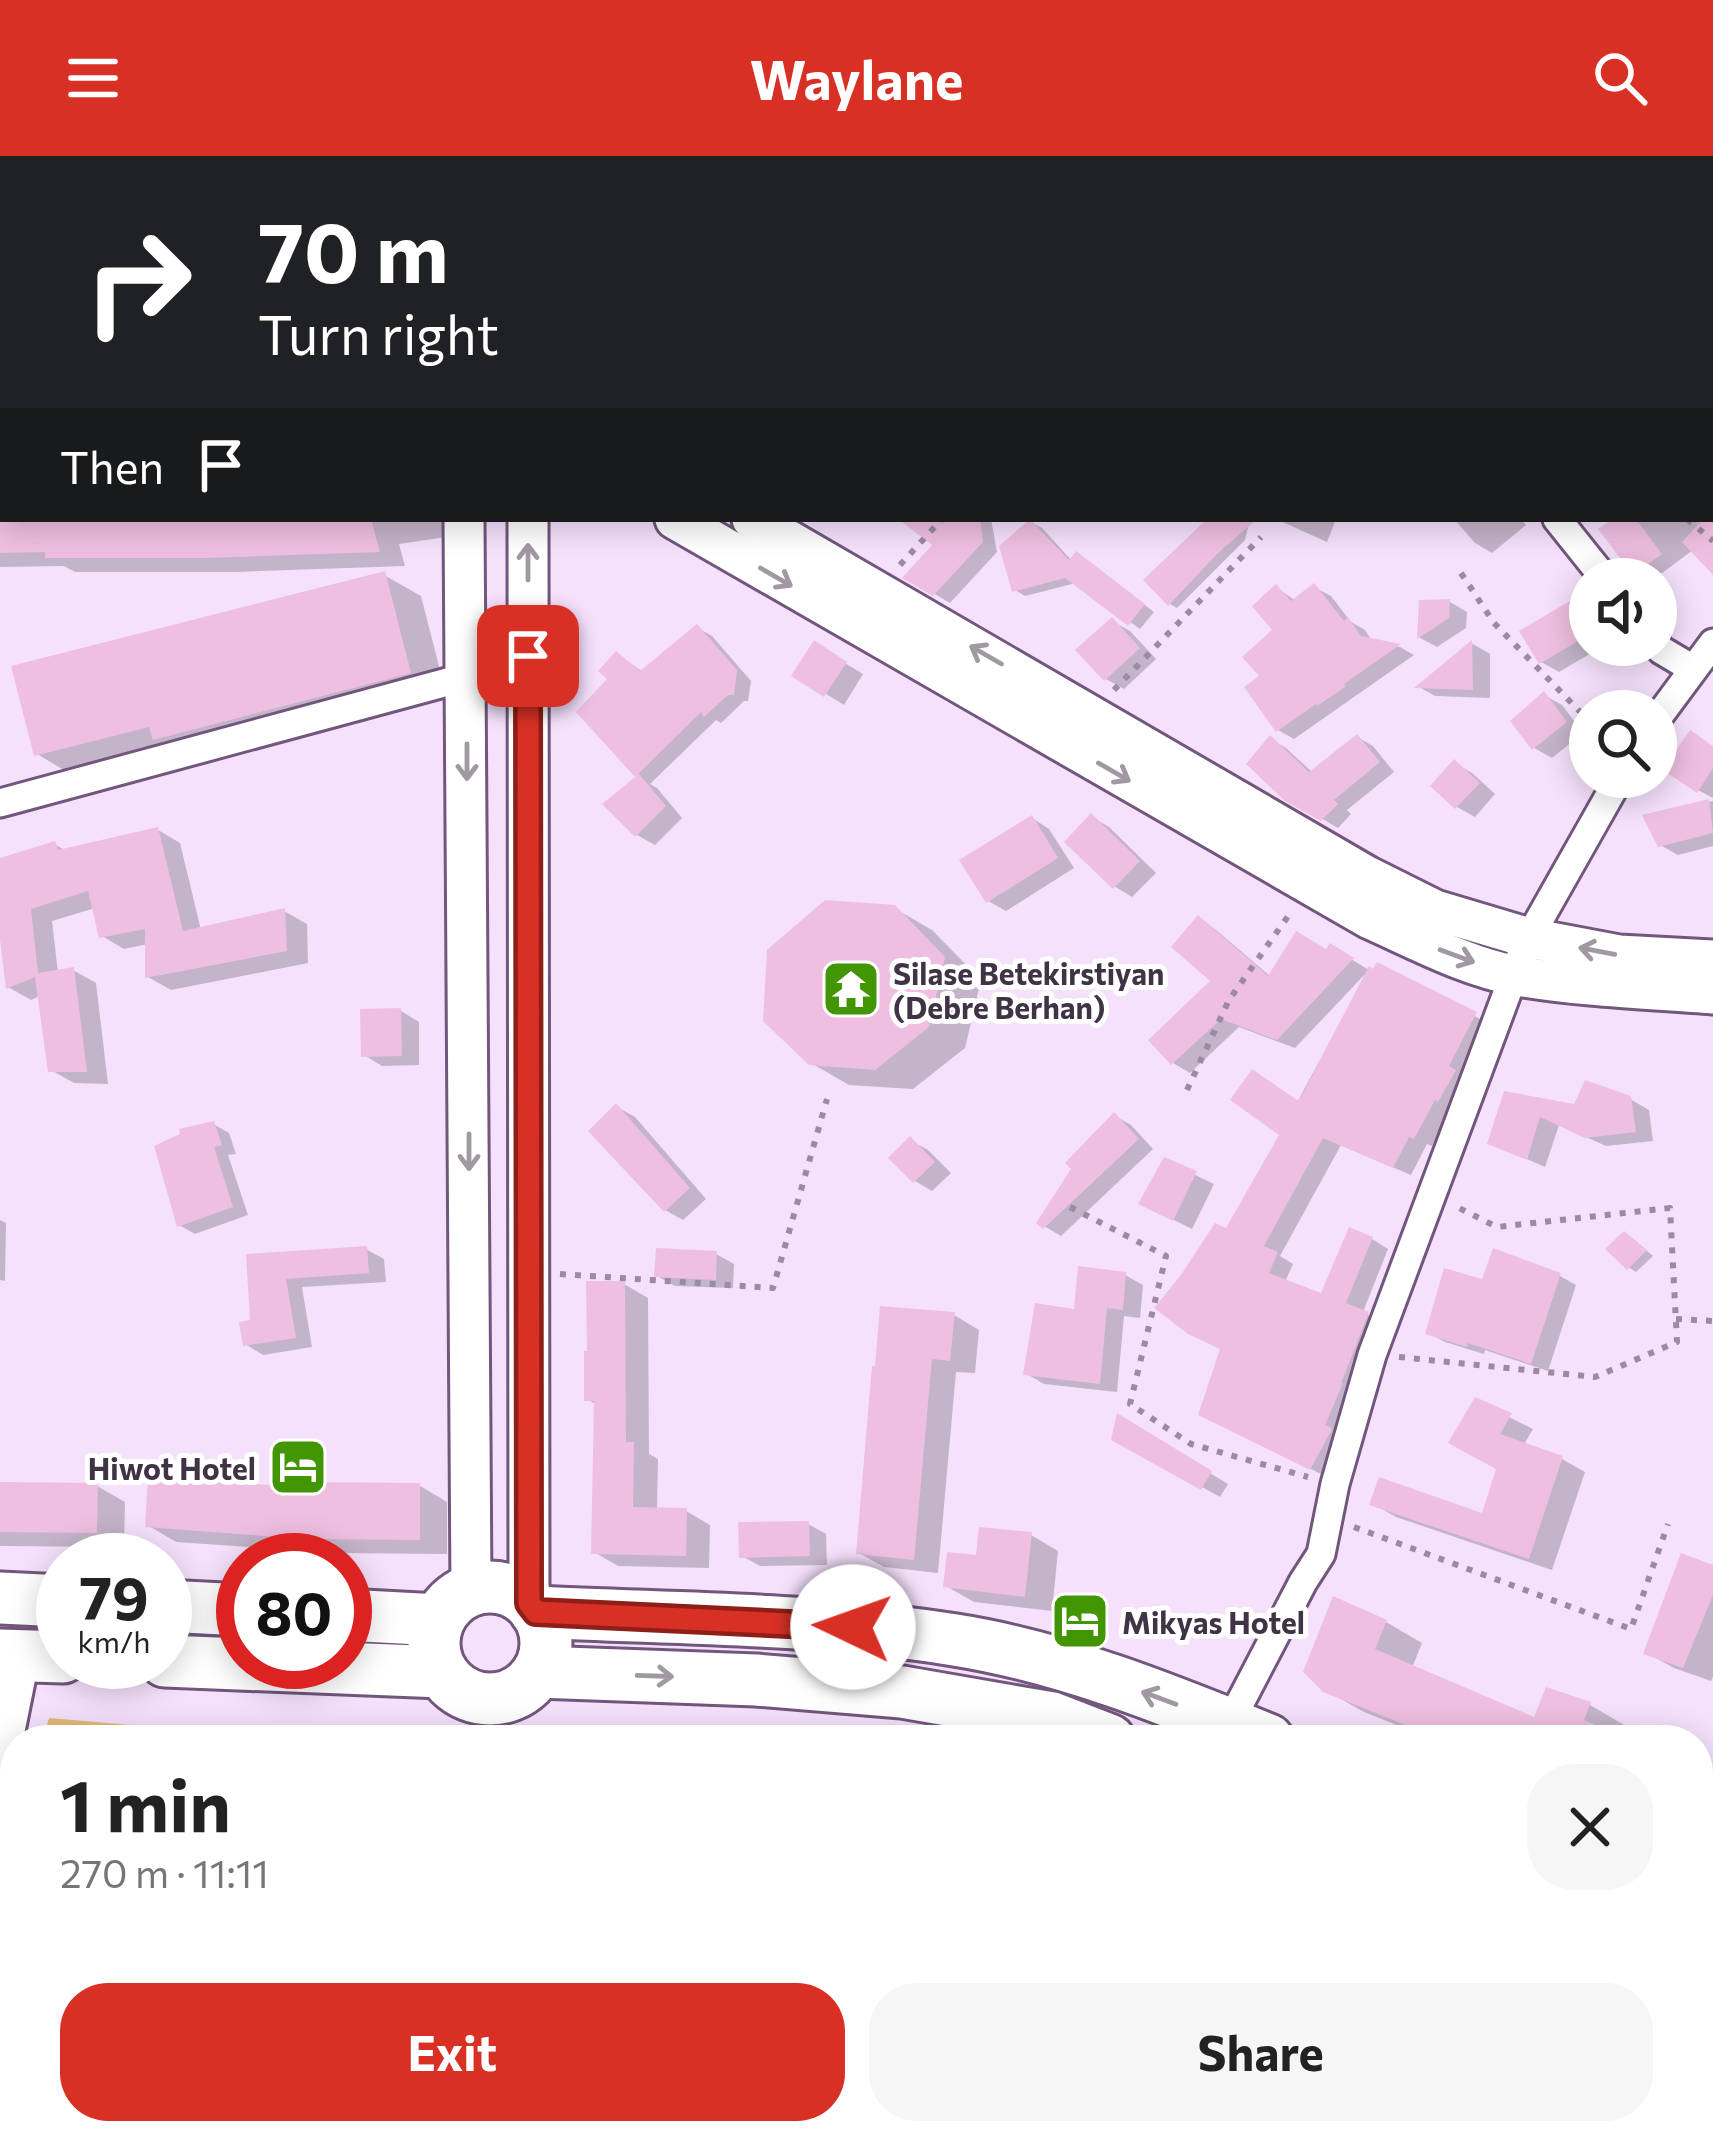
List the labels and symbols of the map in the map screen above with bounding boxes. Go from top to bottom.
one-way arrow [517,543,539,582]
one-way arrow [758,566,793,590]
pin [477,605,579,707]
one-way arrow [969,642,1004,666]
one-way arrow [456,742,478,781]
one-way arrow [1096,760,1131,784]
one-way arrow [1578,939,1617,961]
one-way arrow [1438,947,1475,968]
place label: Silase Betekirstiyan (Debre Berhan) [893,954,1164,1025]
temple icon: Silase Betekirstiyan (Debre Berhan) [820,958,882,1020]
one-way arrow [457,1132,480,1171]
hotel icon: Hiwot Hotel [267,1436,329,1498]
place label: Hiwot Hotel [88,1449,256,1486]
speed limit sign: 80 [216,1533,372,1689]
position arrow [790,1564,916,1690]
hotel icon: Mikyas Hotel [1049,1590,1111,1652]
place label: Mikyas Hotel [1122,1603,1305,1640]
one-way arrow [635,1665,674,1688]
one-way arrow [1141,1686,1178,1708]

